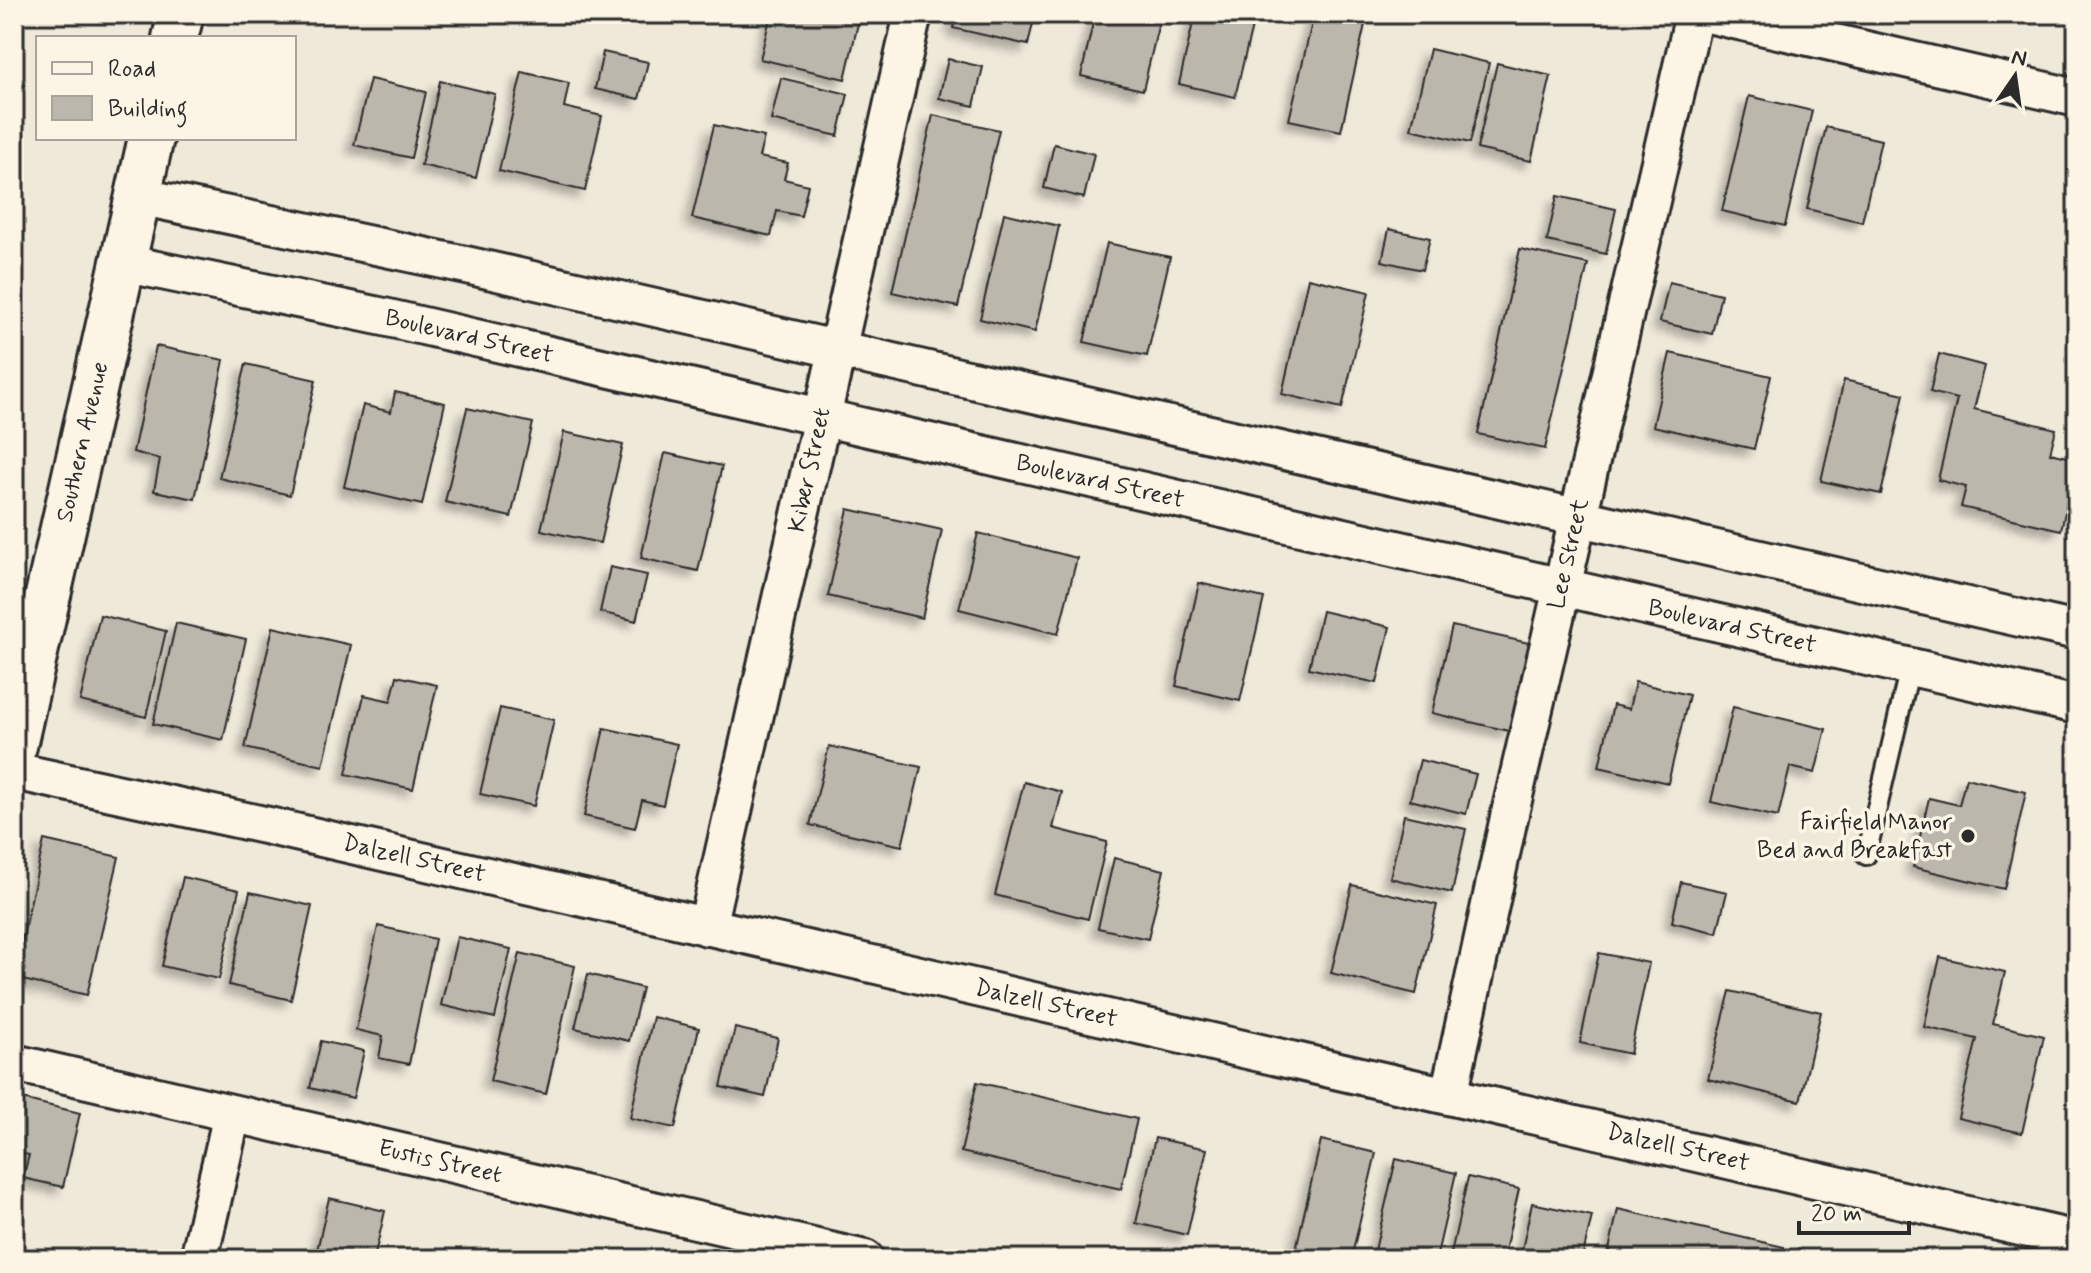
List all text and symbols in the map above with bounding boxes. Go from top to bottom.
legend [36,36,296,140]
north arrow [1975,36,2055,116]
text: N [2009,43,2029,74]
text: Road [108,54,156,85]
text: Building [108,94,188,128]
street label: Boulevard Street [382,303,556,371]
street label: Southern Avenue [49,359,117,525]
street label: Kiber Street [782,405,838,535]
street label: Boulevard Street [1013,448,1187,516]
street label: Lee Street [1541,496,1597,612]
street label: Boulevard Street [1645,593,1819,661]
place label: Fairfield Manor Bed and Breakfast [1757,807,1952,866]
street label: Dalzell Street [339,827,489,891]
marker: Fairfield Manor Bed and Breakfast [1959,827,1977,845]
street label: Dalzell Street [971,972,1121,1036]
street label: Dalzell Street [1603,1116,1753,1180]
street label: Eustis Street [375,1133,505,1191]
scale bar [1799,1185,1909,1235]
text: 20 m [1811,1199,1862,1230]

